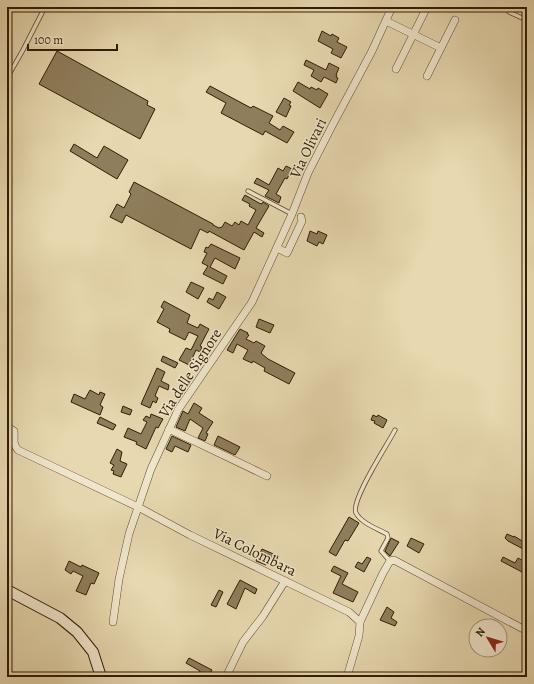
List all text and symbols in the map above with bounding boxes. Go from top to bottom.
scale bar [28,26,117,52]
text: 100 m [34,32,63,48]
street label: Via Olivari [284,115,331,182]
street label: Via delle Signore [153,325,226,422]
street label: Via Colombara [209,523,300,581]
north arrow [468,618,508,658]
text: N [472,624,489,640]

